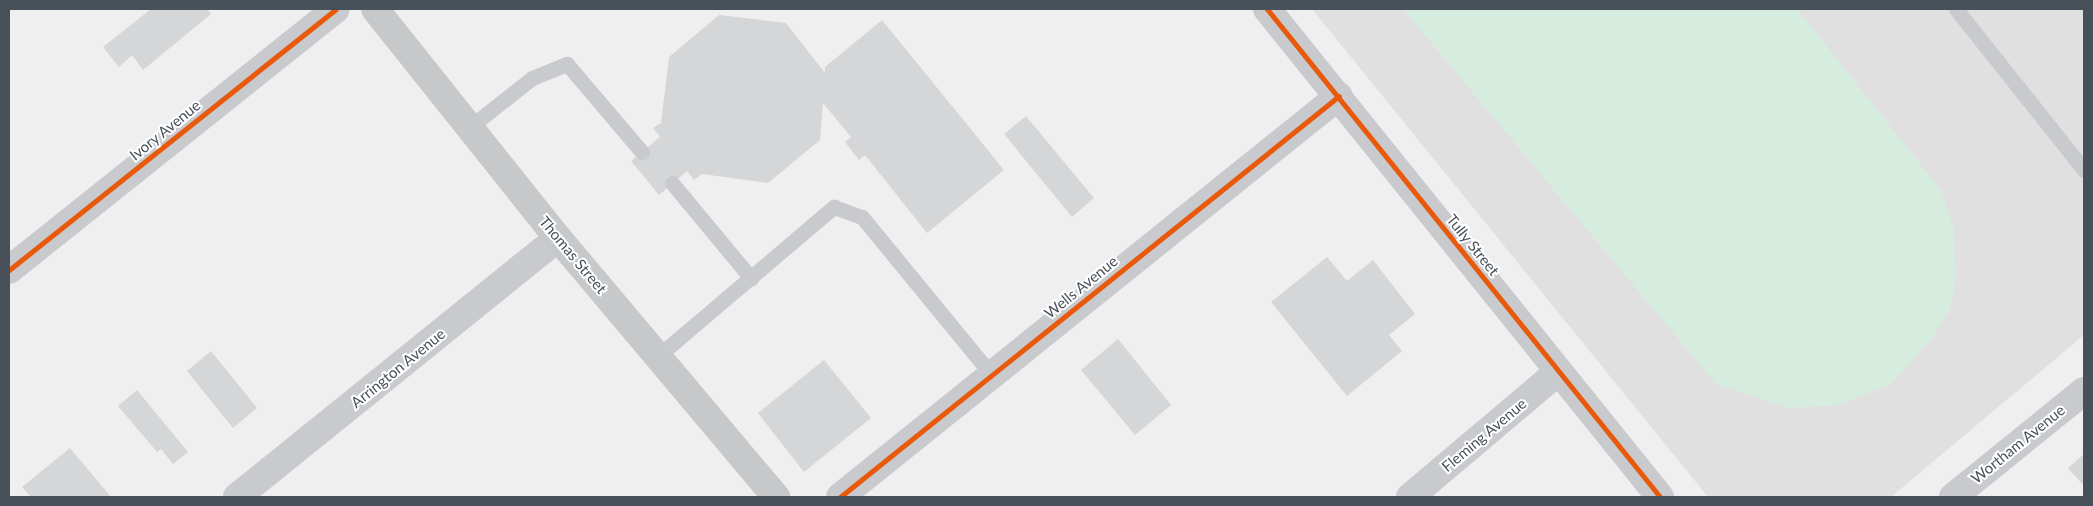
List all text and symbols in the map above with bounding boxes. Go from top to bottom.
street label: Ivory Avenue [126,96,204,164]
street label: Tully Street [1443,211,1503,279]
street label: Thomas Street [536,213,610,297]
street label: Wells Avenue [1040,252,1122,322]
street label: Arrington Avenue [347,324,449,412]
street label: Fleming Avenue [1438,394,1530,476]
street label: Wortham Avenue [1967,401,2069,487]

